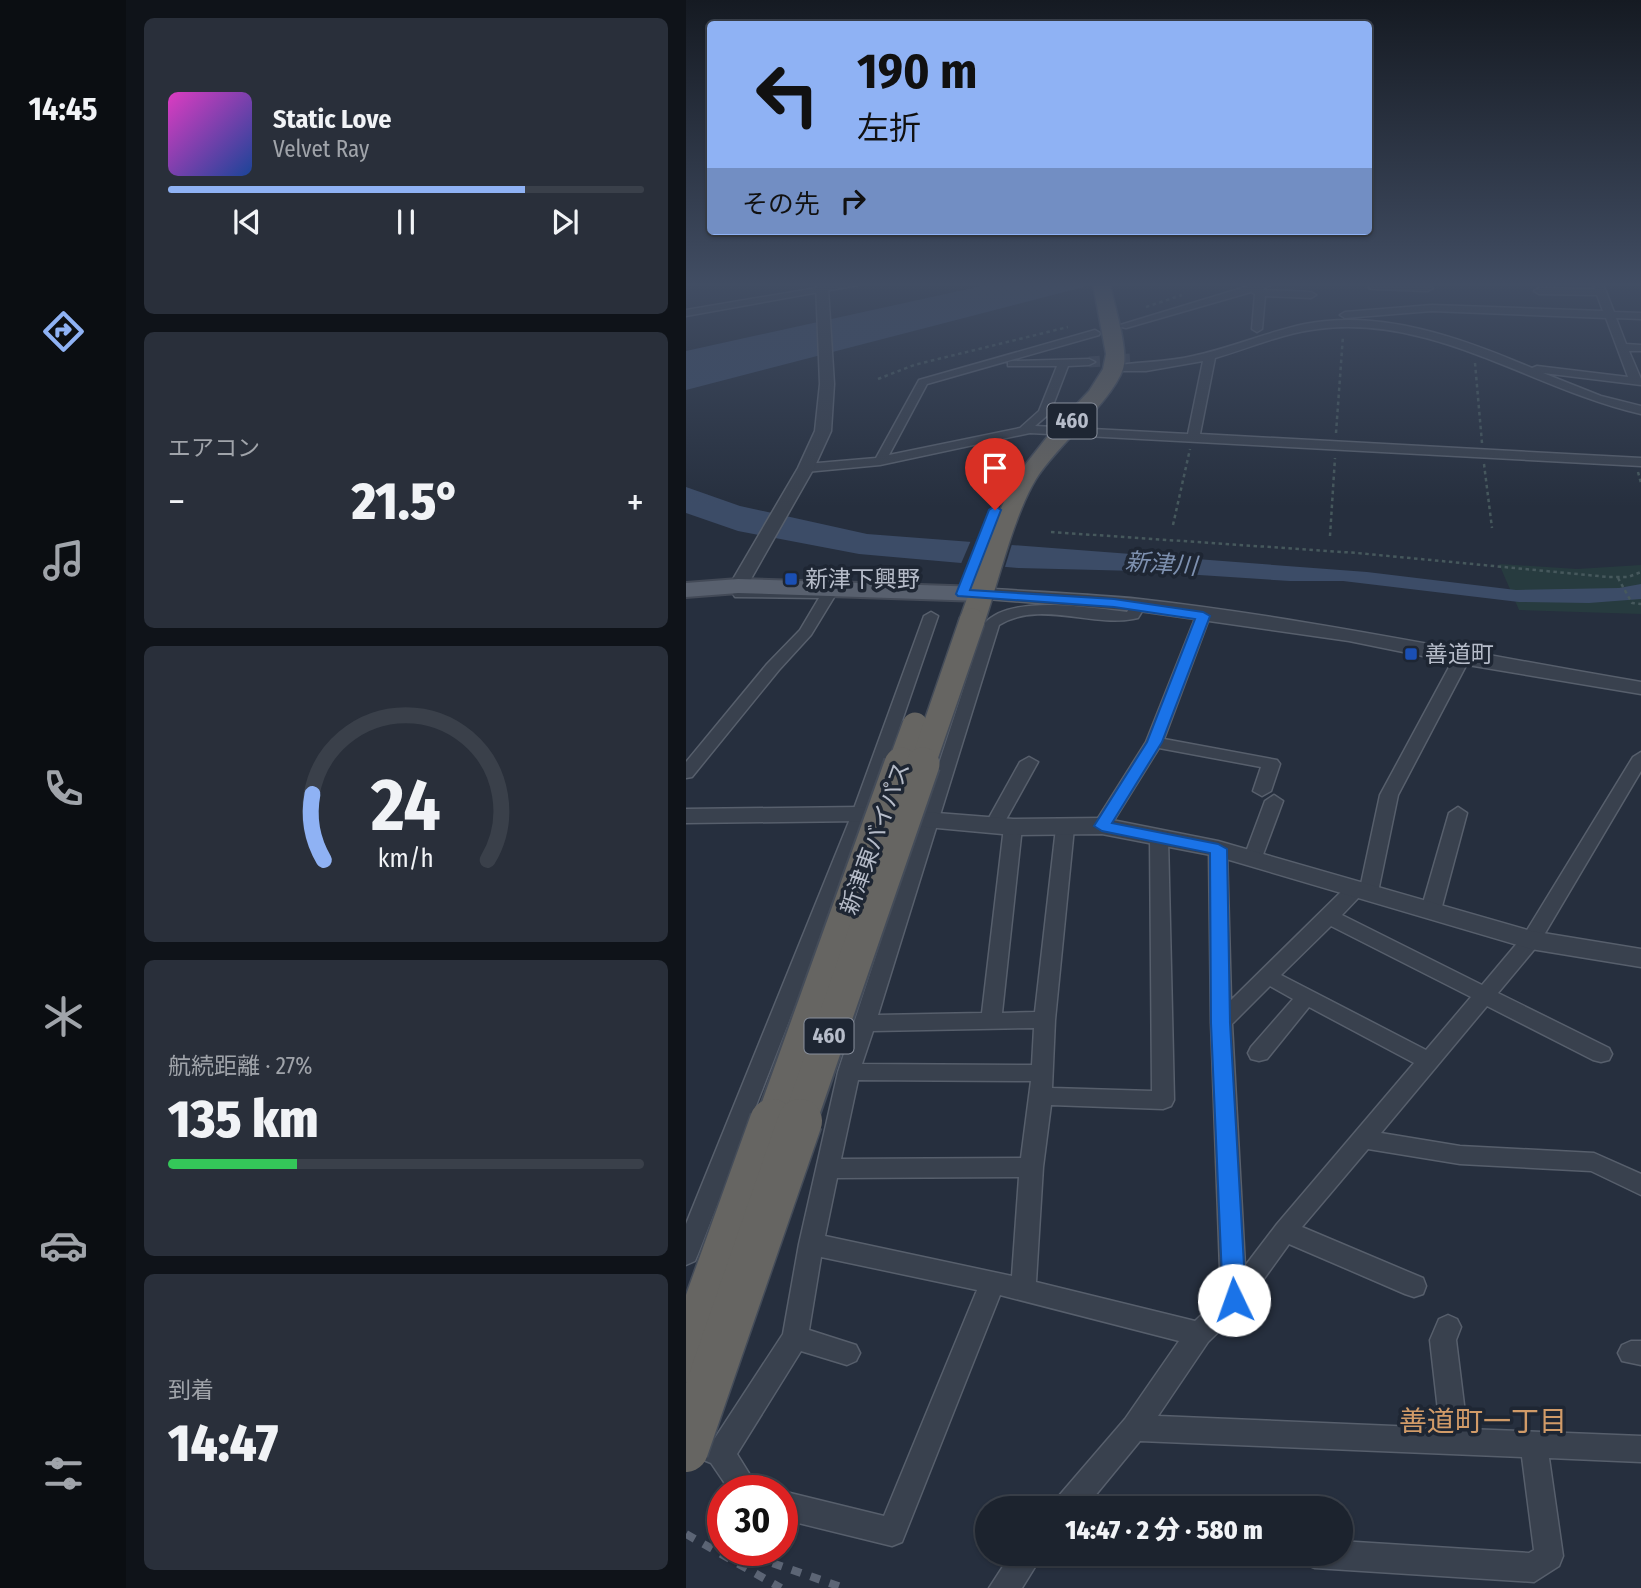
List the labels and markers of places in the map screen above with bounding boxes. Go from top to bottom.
pin [965,438,1025,510]
place label: 新津下興野 [805,565,920,593]
marker: 新津下興野 [783,571,799,587]
place label: 善道町 [1425,640,1494,668]
marker: 善道町 [1403,646,1419,662]

